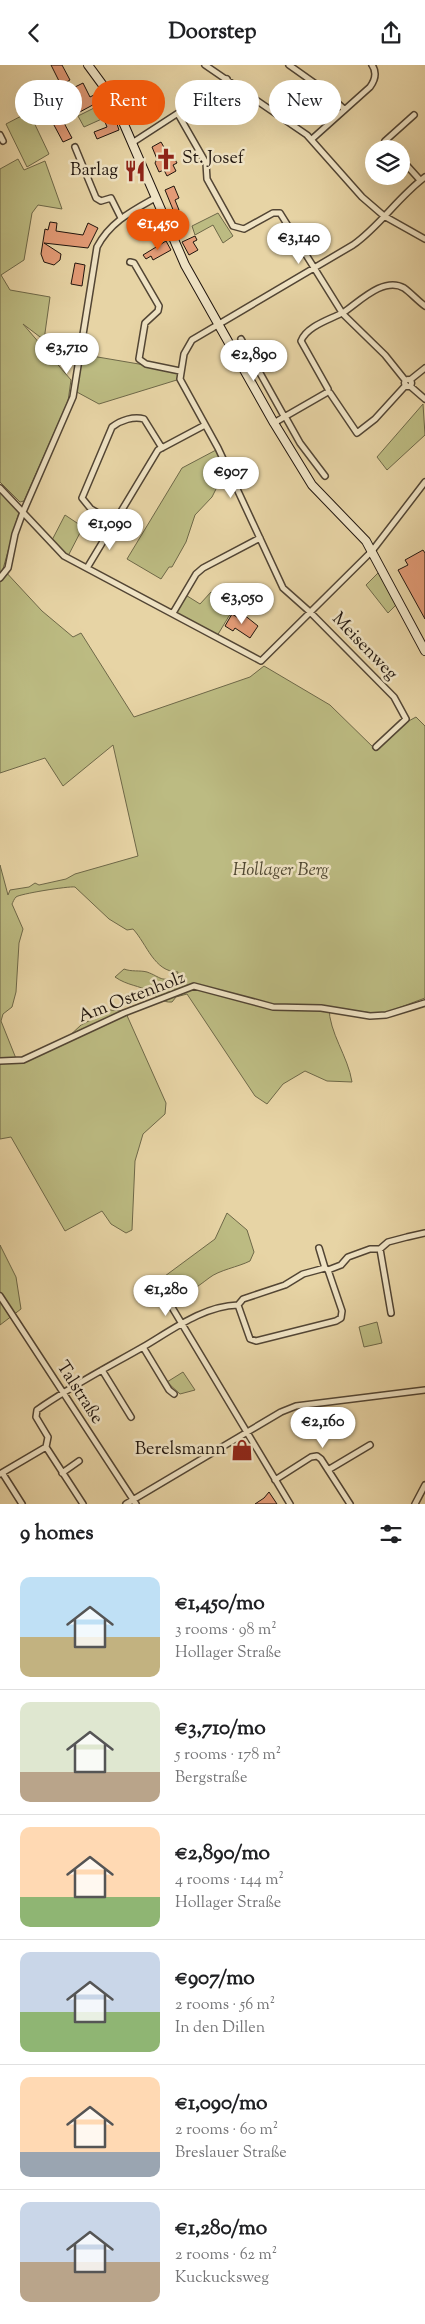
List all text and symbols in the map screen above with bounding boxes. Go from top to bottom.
text: Doorstep [168,17,257,49]
icon: back [20,19,48,47]
icon: share [377,19,405,47]
chip: Buy [15,80,82,125]
chip: Rent [92,80,165,125]
chip: Filters [175,80,259,125]
chip: New [269,80,341,125]
map controls [365,140,410,185]
button: layers [365,140,410,185]
church icon: St. Josef [153,146,179,172]
place label: St. Josef [182,146,245,172]
place label: Barlag [70,158,118,184]
restaurant icon: Barlag [122,158,148,184]
pin: €1,450 [117,209,199,251]
text: €1,450 [137,213,179,236]
pin: €3,140 [258,223,340,265]
text: €3,140 [278,227,320,250]
pin: €3,710 [26,333,108,375]
text: €3,710 [46,337,88,360]
pin: €2,890 [213,339,295,382]
text: €2,890 [231,344,277,367]
pin: €907 [201,457,261,499]
text: €907 [214,461,248,484]
pin: €1,090 [69,509,151,551]
text: €1,090 [88,513,132,536]
pin: €3,050 [201,583,283,625]
text: €3,050 [221,587,263,610]
street label: Meisenweg [325,607,403,687]
park label: Hollager Berg [233,858,329,884]
street label: Am Ostenholz [75,966,190,1030]
pin: €1,280 [125,1275,207,1317]
text: €1,280 [144,1279,188,1302]
street label: Talstraße [49,1356,109,1430]
pin: €2,160 [282,1407,364,1449]
text: €2,160 [301,1411,345,1434]
place label: Berelsmann [135,1437,226,1463]
shop icon: Berelsmann [229,1437,255,1463]
text: 9 homes [20,1519,93,1549]
icon: filters [377,1520,405,1548]
text: €1,450/mo [175,1589,265,1619]
icon: home [60,1597,120,1657]
text: 3 rooms · 98 m² [175,1619,277,1642]
text: Hollager Straße [175,1642,281,1665]
text: €3,710/mo [175,1714,266,1744]
icon: home [60,1722,120,1782]
text: 5 rooms · 178 m² [175,1744,281,1767]
text: Bergstraße [175,1767,247,1790]
text: €2,890/mo [175,1839,270,1869]
icon: home [60,1847,120,1907]
text: 4 rooms · 144 m² [175,1869,284,1892]
text: Hollager Straße [175,1892,281,1915]
text: €907/mo [175,1964,255,1994]
icon: home [60,1972,120,2032]
text: 2 rooms · 56 m² [175,1994,275,2017]
text: In den Dillen [175,2017,265,2040]
text: €1,090/mo [175,2089,268,2119]
icon: home [60,2097,120,2157]
text: 2 rooms · 60 m² [175,2119,278,2142]
text: Breslauer Straße [175,2142,287,2165]
text: €1,280/mo [175,2214,267,2244]
icon: home [60,2222,120,2282]
text: 2 rooms · 62 m² [175,2244,277,2267]
text: Kuckucksweg [175,2267,269,2290]

